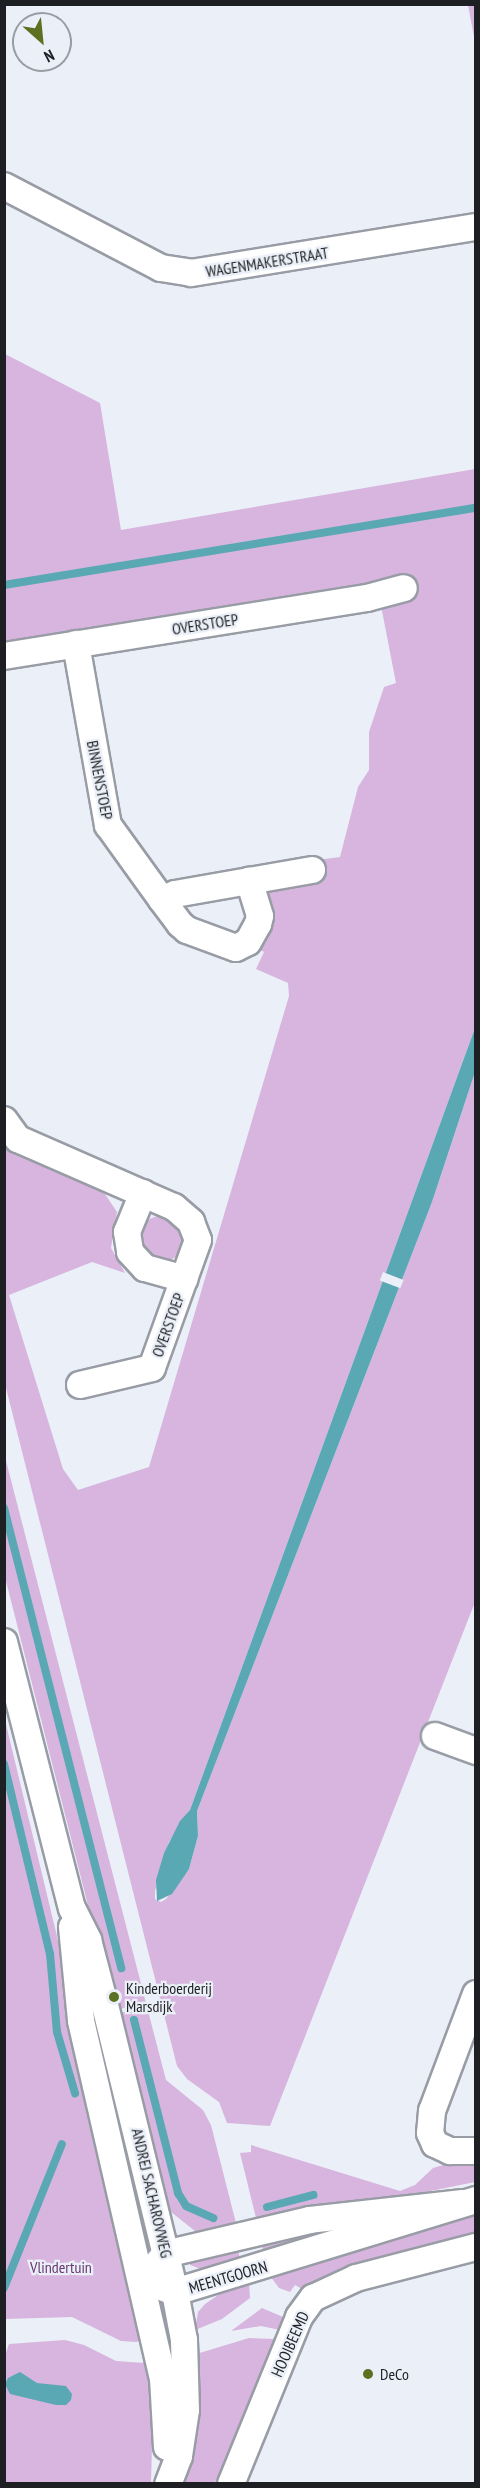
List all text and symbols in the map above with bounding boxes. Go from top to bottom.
north arrow [12,12,72,72]
text: N [41,45,58,67]
street label: WAGENMAKERSTRAAT [204,243,330,281]
street label: OVERSTOEP [171,609,239,639]
street label: BINNENSTOEP [83,739,117,821]
street label: OVERSTOEP [148,1290,188,1360]
place label: Kinderboerderij Marsdijk [126,1978,212,2016]
marker: Kinderboerderij Marsdijk [107,1990,121,2004]
street label: ANDREJ SACHAROVWEG [128,2126,176,2260]
park label: Vlindertuin [30,2257,92,2277]
street label: MEENTGOORN [187,2257,269,2297]
street label: HOOIBEEMD [267,2308,313,2380]
place label: DeCo [380,2364,409,2384]
marker: DeCo [361,2367,375,2381]

